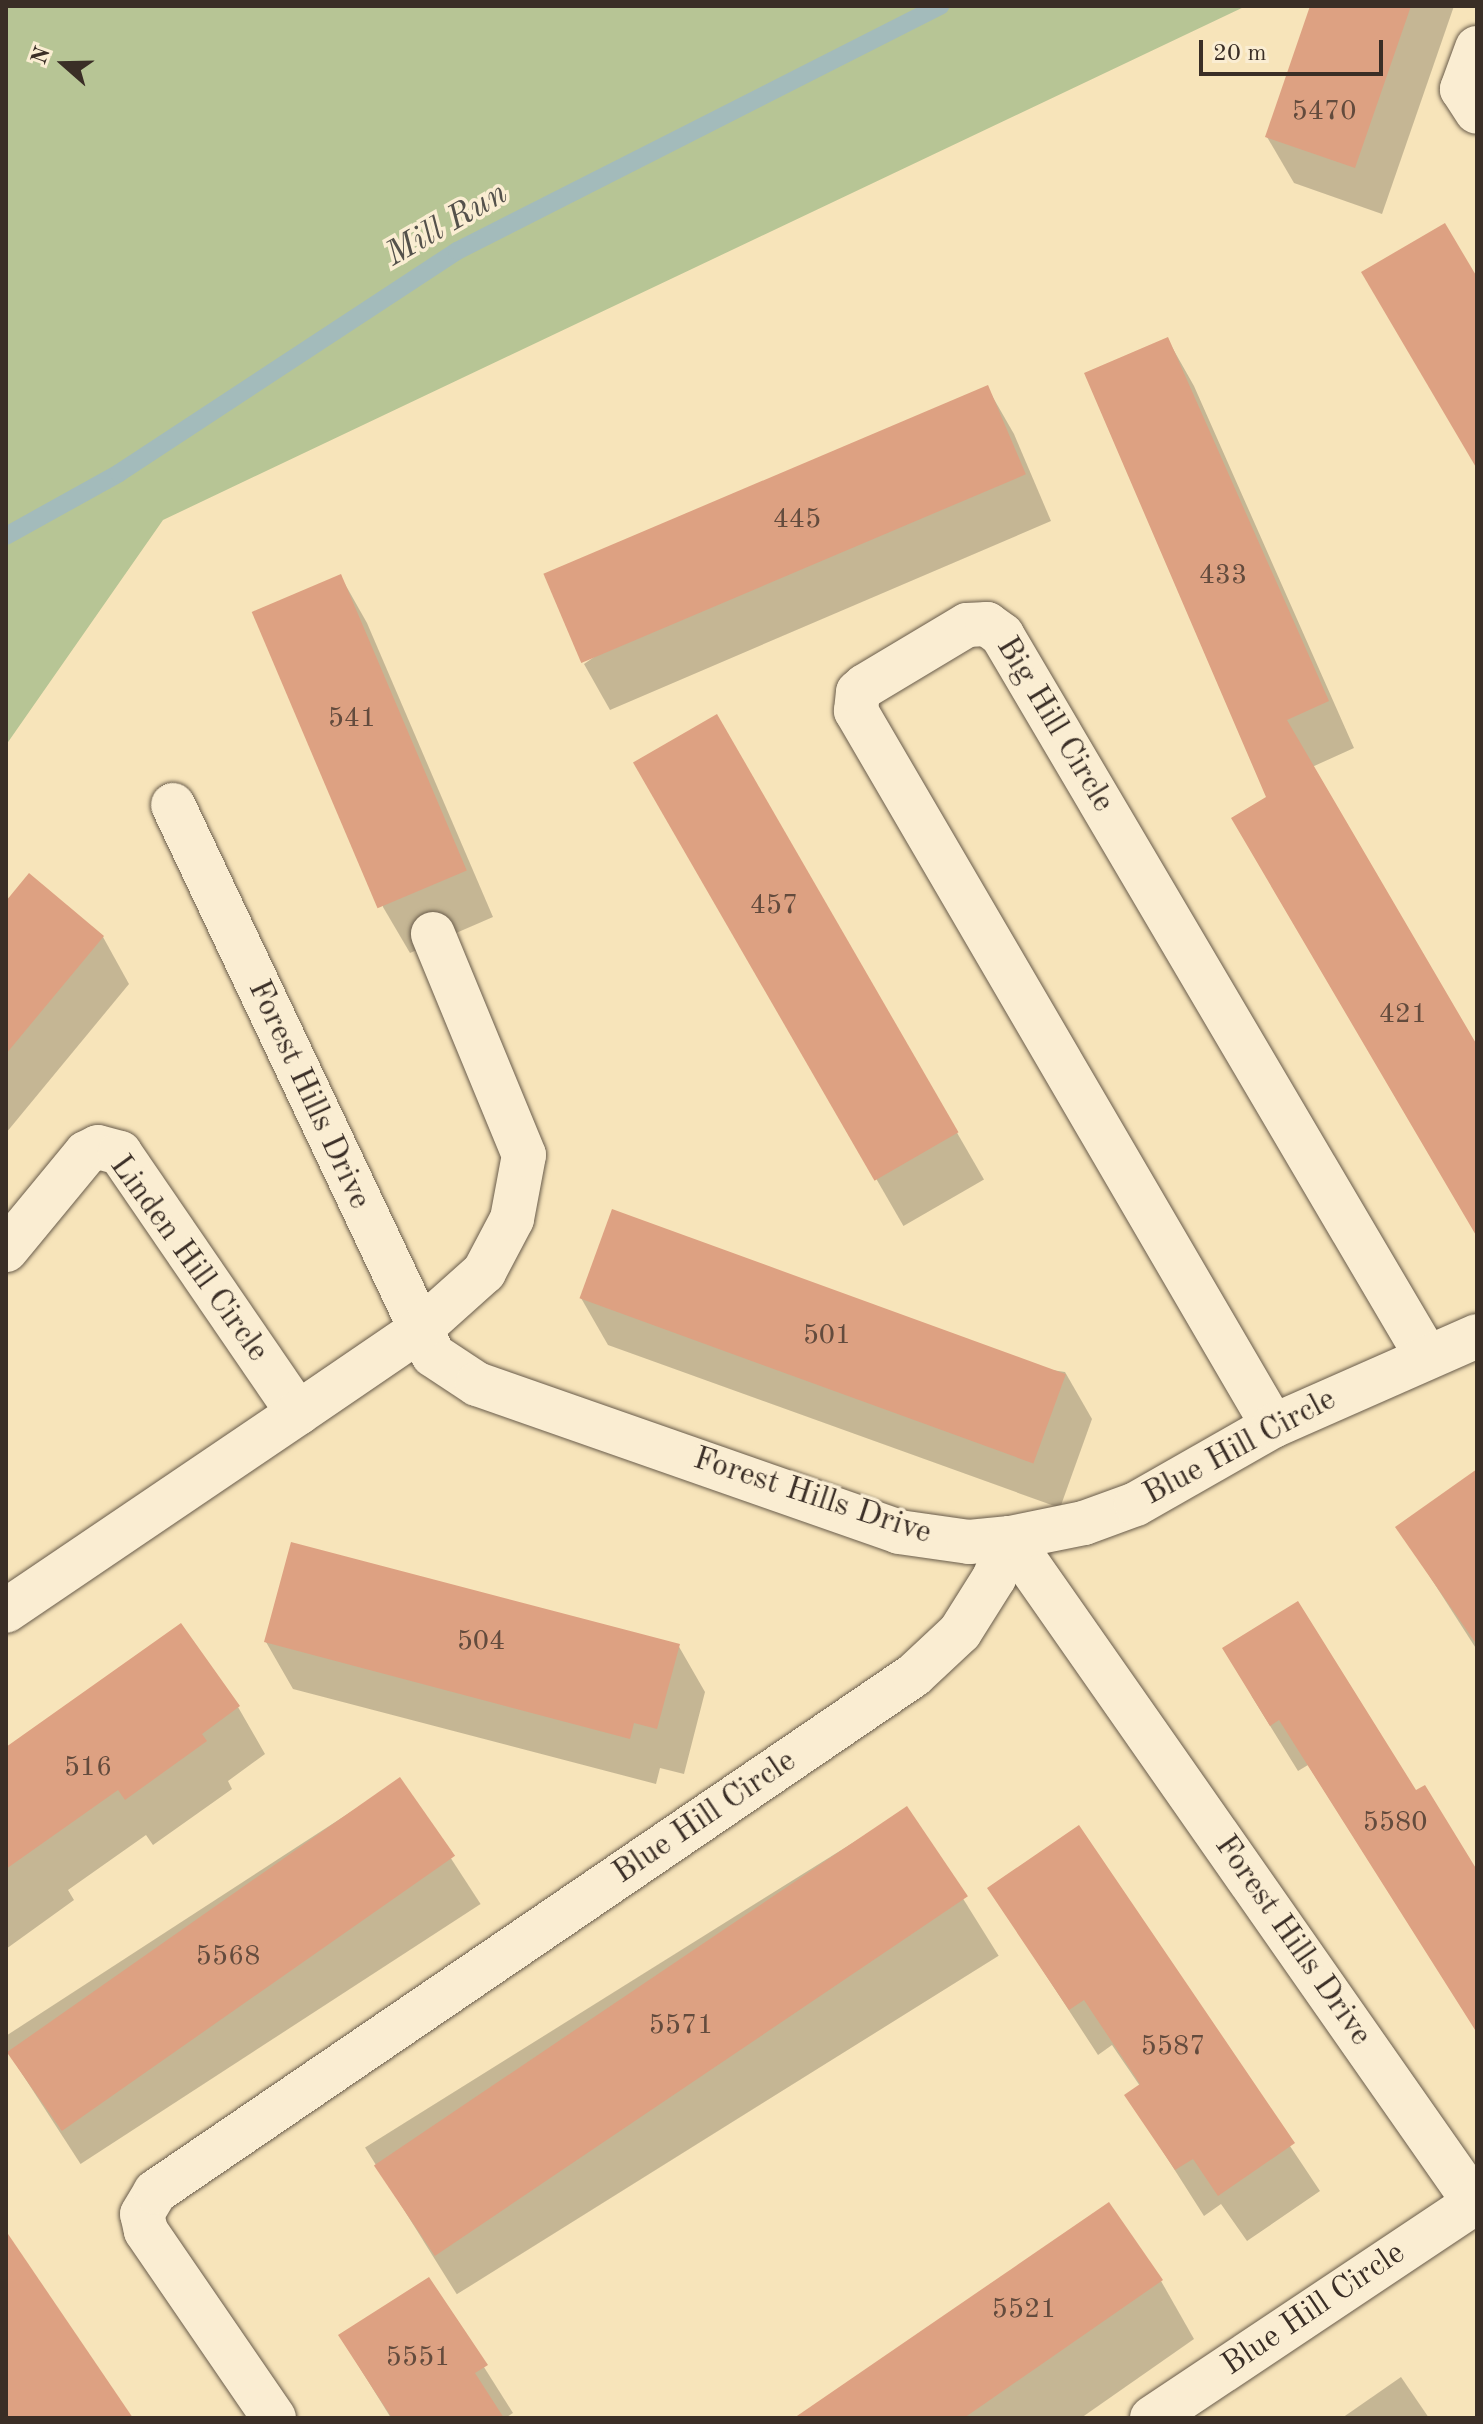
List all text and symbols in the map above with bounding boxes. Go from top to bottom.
north arrow [24,24,104,104]
scale bar [1203,24,1387,74]
text: 20 m [1213,42,1267,66]
text: N [28,44,55,67]
house number: 5470 [1292,95,1356,129]
water label: Mill Run [379,174,515,276]
house number: 445 [773,503,821,537]
house number: 433 [1199,559,1247,593]
street label: Big Hill Circle [987,630,1121,820]
house number: 541 [328,702,376,736]
house number: 457 [750,889,798,923]
street label: Forest Hills Drive [238,975,378,1215]
house number: 421 [1379,998,1427,1032]
street label: Linden Hill Circle [100,1148,276,1370]
house number: 501 [803,1319,851,1353]
street label: Blue Hill Circle [1137,1381,1343,1515]
street label: Forest Hills Drive [688,1440,936,1554]
house number: 504 [457,1625,505,1659]
street label: Blue Hill Circle [606,1743,804,1893]
house number: 516 [64,1751,112,1785]
house number: 5580 [1363,1806,1427,1840]
street label: Forest Hills Drive [1205,1828,1379,2054]
house number: 5568 [196,1940,260,1974]
house number: 5571 [649,2009,713,2043]
house number: 5587 [1141,2030,1205,2064]
street label: Blue Hill Circle [1215,2235,1413,2385]
house number: 5521 [992,2293,1056,2327]
house number: 5551 [386,2341,450,2375]

